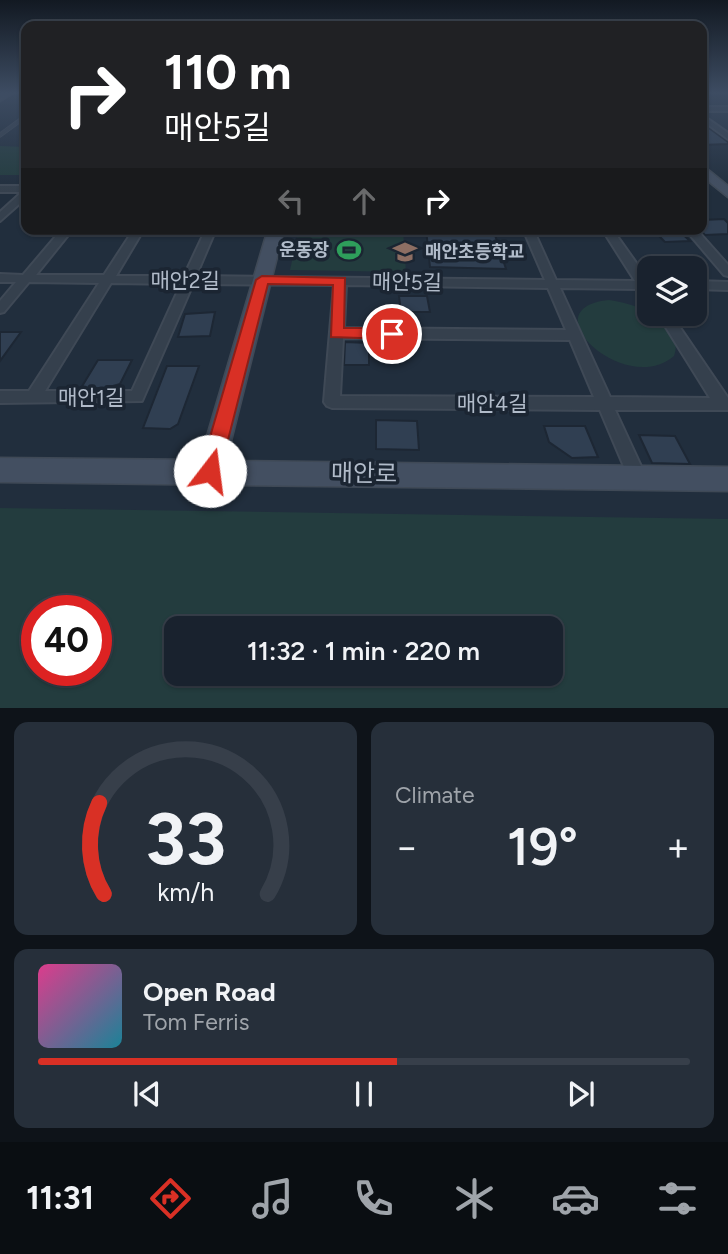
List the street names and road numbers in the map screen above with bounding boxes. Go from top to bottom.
street label: 매안2길 [150,268,220,293]
street label: 매안5길 [372,269,442,295]
street label: 매안1길 [58,385,124,410]
street label: 매안4길 [456,391,528,416]
street label: 매안로 [331,458,397,488]

